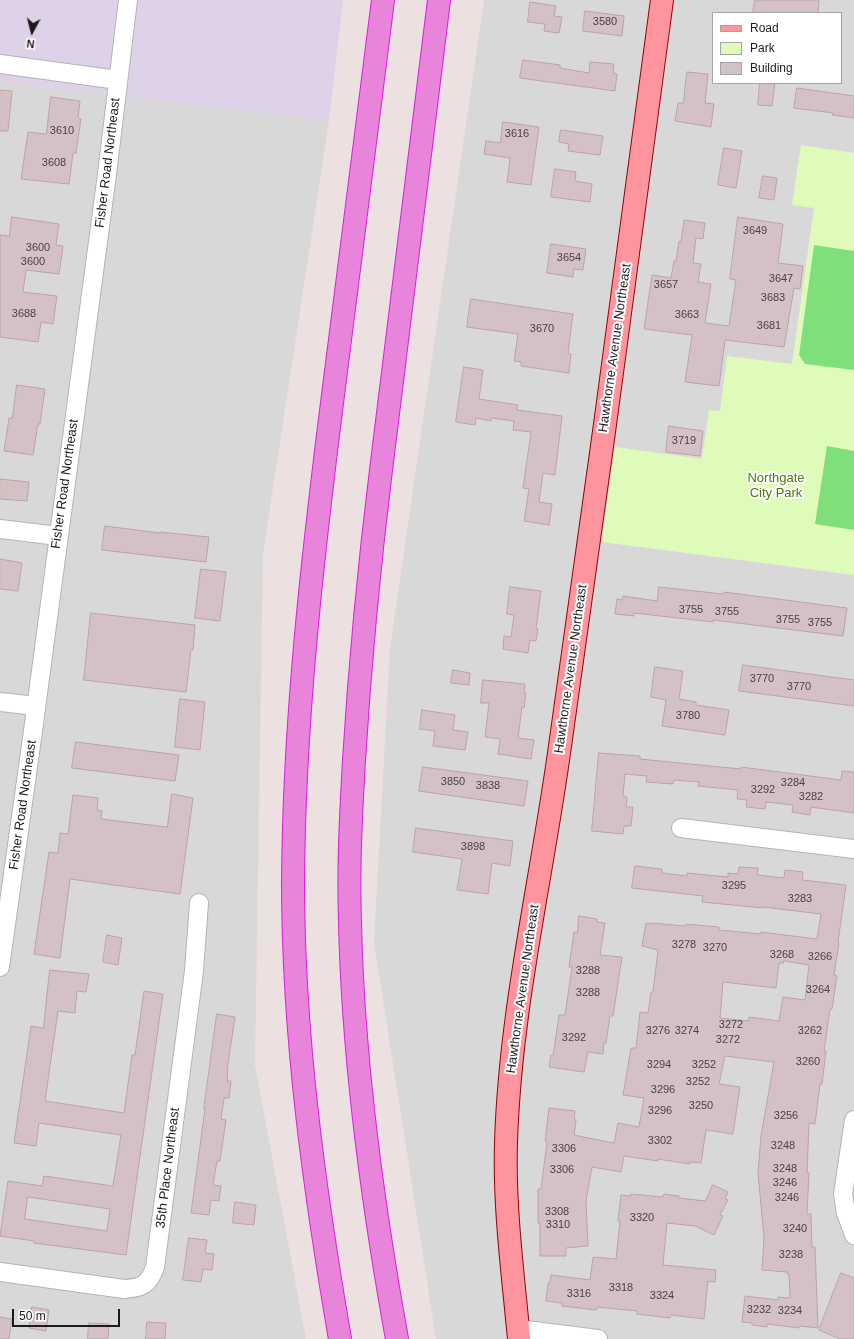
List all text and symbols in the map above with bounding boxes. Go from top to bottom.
north arrow [12,12,52,52]
legend [712,12,842,84]
house number: 3580 [593,15,617,29]
text: Road [750,21,779,35]
text: N [26,37,35,50]
text: Park [750,41,775,55]
text: Building [750,61,793,75]
street label: Fisher Road Northeast [92,97,124,229]
house number: 3610 [50,124,74,138]
house number: 3616 [505,127,529,141]
house number: 3608 [42,156,66,170]
house number: 3649 [743,224,767,238]
house number: 3600 [26,241,50,255]
house number: 3654 [557,251,581,265]
house number: 3600 [21,255,45,269]
street label: Hawthorne Avenue Northeast [595,263,635,433]
house number: 3647 [769,272,793,286]
house number: 3657 [654,278,678,292]
house number: 3683 [761,291,785,305]
house number: 3688 [12,307,36,321]
house number: 3663 [675,308,699,322]
house number: 3681 [757,319,781,333]
house number: 3670 [530,322,554,336]
street label: Fisher Road Northeast [48,418,82,550]
house number: 3719 [672,434,696,448]
park label: Northgate City Park [747,470,805,501]
street label: Hawthorne Avenue Northeast [551,584,591,754]
house number: 3755 [679,603,703,617]
house number: 3755 [715,605,739,619]
house number: 3755 [776,613,800,627]
house number: 3755 [808,616,832,630]
house number: 3770 [750,672,774,686]
house number: 3770 [787,680,811,694]
house number: 3780 [676,709,700,723]
street label: Fisher Road Northeast [6,739,40,871]
house number: 3850 [441,775,465,789]
house number: 3284 [781,776,805,790]
house number: 3838 [476,779,500,793]
house number: 3292 [751,783,775,797]
house number: 3282 [799,790,823,804]
house number: 3898 [461,840,485,854]
house number: 3295 [722,879,746,893]
house number: 3283 [788,892,812,906]
street label: Hawthorne Avenue Northeast [503,904,543,1074]
house number: 3278 [672,938,696,952]
house number: 3270 [703,941,727,955]
house number: 3268 [770,948,794,962]
house number: 3266 [808,950,832,964]
house number: 3288 [576,964,600,978]
house number: 3264 [806,983,830,997]
house number: 3288 [576,986,600,1000]
house number: 3272 [719,1018,743,1032]
house number: 3276 [646,1024,670,1038]
house number: 3274 [675,1024,699,1038]
house number: 3262 [798,1024,822,1038]
house number: 3292 [562,1031,586,1045]
house number: 3272 [716,1033,740,1047]
house number: 3260 [796,1055,820,1069]
house number: 3294 [647,1058,671,1072]
house number: 3252 [692,1058,716,1072]
house number: 3252 [686,1075,710,1089]
house number: 3296 [651,1083,675,1097]
house number: 3250 [689,1099,713,1113]
house number: 3296 [648,1104,672,1118]
street label: 35th Place Northeast [153,1107,183,1229]
house number: 3256 [774,1109,798,1123]
house number: 3302 [648,1134,672,1148]
house number: 3248 [771,1139,795,1153]
house number: 3306 [552,1142,576,1156]
house number: 3248 [773,1162,797,1176]
house number: 3306 [550,1163,574,1177]
house number: 3246 [773,1176,797,1190]
house number: 3246 [775,1191,799,1205]
house number: 3308 [545,1205,569,1219]
house number: 3320 [630,1211,654,1225]
house number: 3310 [546,1218,570,1232]
house number: 3240 [783,1222,807,1236]
house number: 3238 [779,1248,803,1262]
house number: 3318 [609,1281,633,1295]
house number: 3316 [567,1287,591,1301]
house number: 3324 [650,1289,674,1303]
scale bar [14,1301,122,1327]
house number: 3232 [747,1303,771,1317]
house number: 3234 [778,1304,802,1318]
text: 50 m [19,1309,46,1323]

